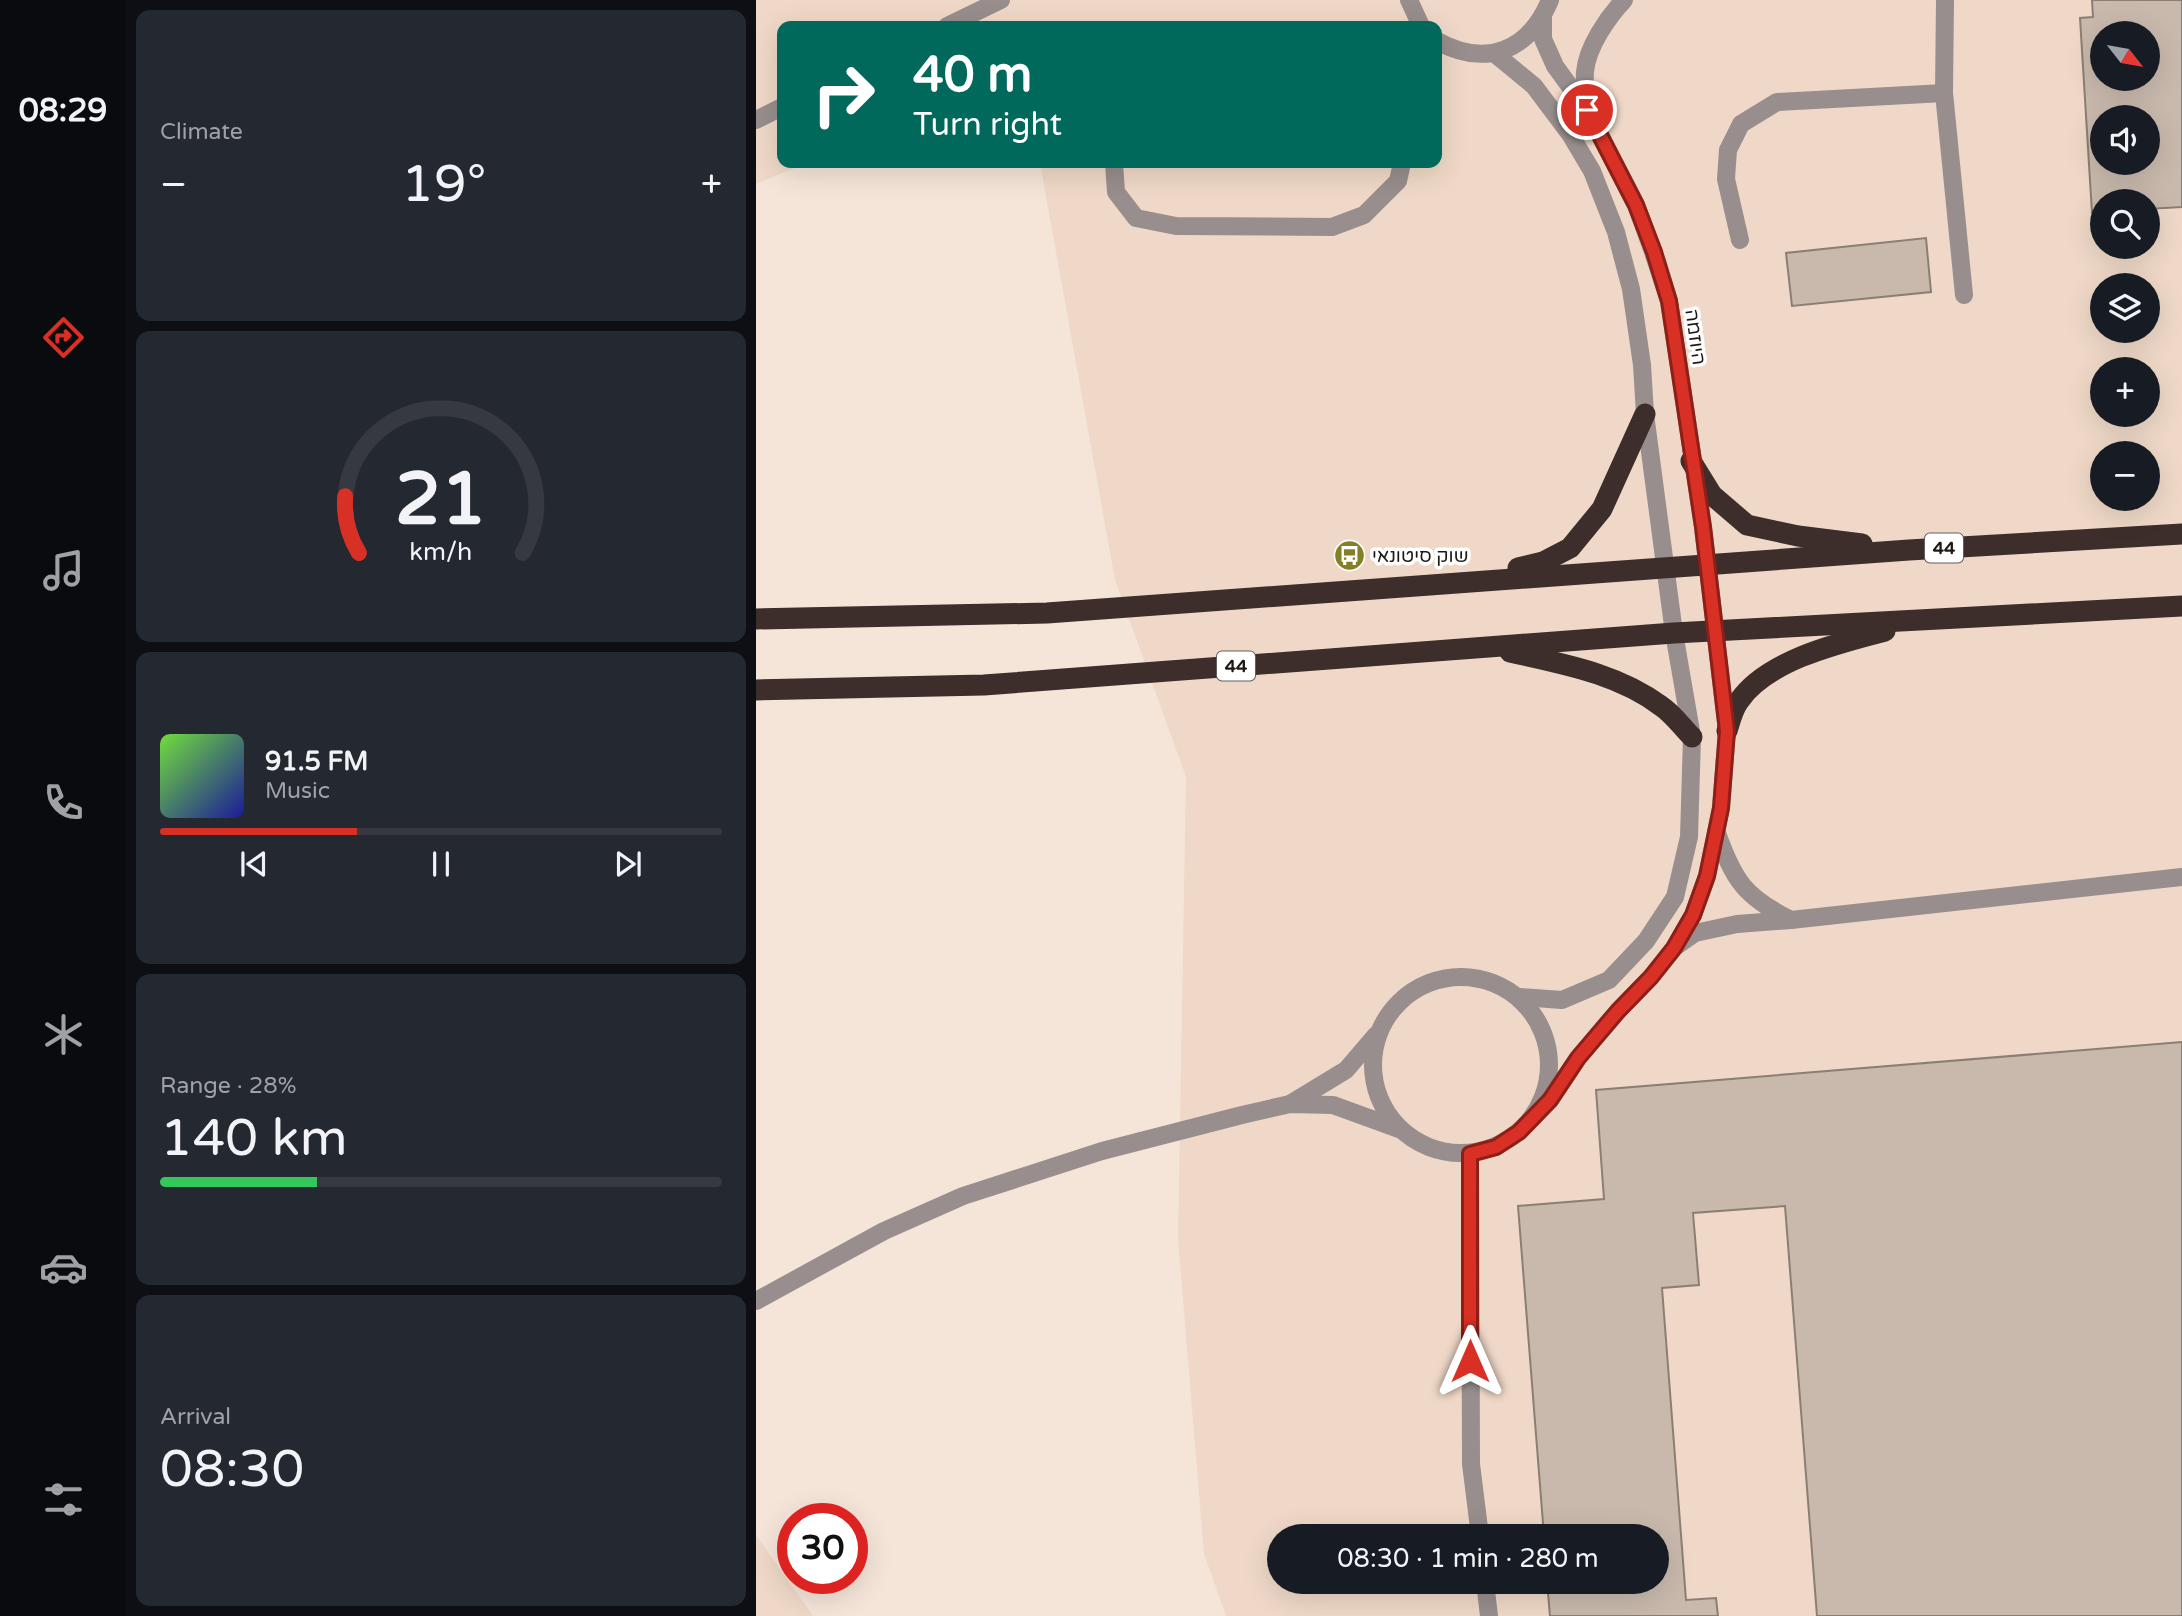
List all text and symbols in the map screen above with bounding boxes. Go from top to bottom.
north arrow [2090,21,2160,91]
map controls [2090,21,2160,511]
text: 40 m [913,46,1032,105]
icon: right [798,49,889,140]
pin [1557,80,1617,140]
icon: arrive [1568,91,1606,129]
text: 08:29 [19,92,107,130]
button: sound [2090,105,2160,175]
text: Turn right [913,106,1062,144]
text: Climate [160,118,243,146]
text: 19° [401,153,486,216]
text: − [160,162,187,208]
text: + [701,162,722,208]
button: search [2090,189,2160,259]
button: layers [2090,273,2160,343]
street label: היוזמה [1680,308,1710,366]
icon: directions [39,313,88,362]
button: + [2090,357,2160,427]
button: − [2090,441,2160,511]
text: 21 [395,456,487,544]
road number: 44 [1925,534,1963,562]
text: km/h [410,537,472,567]
bus stop icon: שוק סיטונאי [1332,539,1366,573]
place label: שוק סיטונאי [1372,545,1468,567]
icon: music [39,546,88,595]
road number: 44 [1217,652,1255,680]
text: 91.5 FM [265,746,368,777]
text: Music [265,777,330,805]
icon: phone [39,778,88,827]
icon: previous [235,845,273,883]
icon: pause [422,845,460,883]
icon: next [609,845,647,883]
icon: climate [39,1010,88,1059]
text: Range · 28% [160,1072,296,1100]
text: 140 km [160,1107,348,1170]
icon: car [39,1243,88,1292]
position arrow [1433,1324,1507,1398]
text: Arrival [160,1403,231,1431]
text: 08:30 [160,1438,304,1501]
icon: filters [39,1475,88,1524]
speed limit sign: 30 [777,1503,868,1594]
text: 08:30 · 1 min · 280 m [1337,1543,1599,1574]

